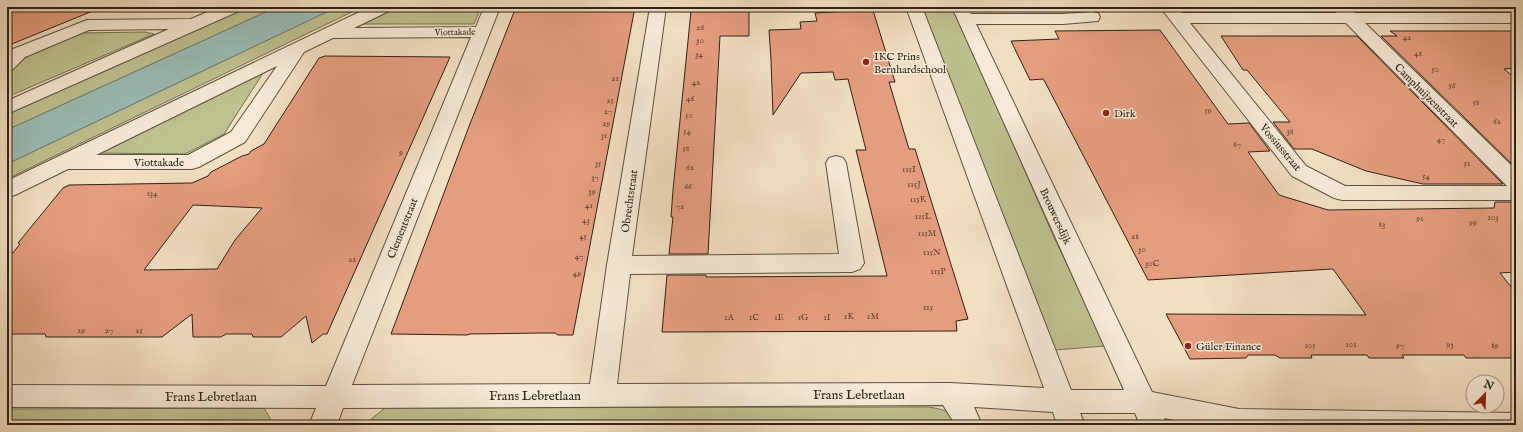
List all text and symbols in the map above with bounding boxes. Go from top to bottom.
house number: 26 [696,22,704,33]
street label: Viottakade [434,27,476,38]
house number: 42 [1403,32,1411,43]
house number: 30 [696,35,704,46]
house number: 48 [1414,48,1422,59]
house number: 34 [695,49,703,60]
place label: IKC Prins Bernhardschool [874,50,946,77]
marker: IKC Prins Bernhardschool [861,57,871,67]
street label: Camphuijzenstraat [1391,61,1461,131]
house number: 50 [1431,64,1439,75]
house number: 21 [611,73,619,84]
house number: 42 [692,77,700,88]
house number: 56 [1448,80,1456,91]
house number: 46 [686,93,694,104]
house number: 25 [606,95,614,106]
house number: 58 [1473,97,1480,108]
house number: 59 [1204,105,1212,116]
house number: 27 [604,106,612,117]
place label: Dirk [1114,107,1136,121]
marker: Dirk [1101,108,1111,118]
house number: 50 [685,110,693,121]
house number: 62 [1493,116,1501,127]
house number: 29 [602,118,610,129]
street label: Vossiusstraat [1256,120,1304,174]
house number: 54 [683,126,691,137]
house number: 38 [1287,126,1294,137]
house number: 31 [601,130,607,141]
house number: 47 [1437,134,1445,145]
house number: 67 [1233,139,1241,150]
house number: 58 [683,143,690,154]
house number: 9 [398,147,403,158]
street label: Viottakade [133,156,184,170]
house number: 35 [595,158,602,169]
house number: 51 [1464,158,1470,169]
house number: 62 [686,162,694,173]
house number: 115I [902,164,916,175]
street label: Obrechtstraat [619,169,641,233]
house number: 54 [1422,171,1430,182]
house number: 37 [591,172,599,183]
house number: 115J [907,179,921,190]
house number: 66 [684,181,692,192]
house number: 39 [588,186,596,197]
street label: Brouwersdijk [1036,186,1074,247]
house number: 134 [146,188,158,199]
house number: 115K [910,194,927,205]
street label: Clementstraat [384,196,421,261]
house number: 41 [585,200,593,211]
house number: 72 [676,201,684,212]
house number: 115L [915,211,932,222]
house number: 103 [1487,212,1499,223]
house number: 91 [1415,213,1424,224]
house number: 43 [582,215,590,226]
house number: 99 [1468,217,1477,228]
house number: 83 [1379,219,1385,230]
house number: 115M [918,228,937,239]
house number: 45 [579,231,588,242]
house number: 28 [1131,231,1139,242]
house number: 30 [1138,244,1146,255]
house number: 115N [923,247,941,258]
house number: 47 [575,251,583,262]
house number: 21 [348,254,356,265]
house number: 30C [1145,258,1160,269]
house number: 115P [930,266,946,277]
house number: 49 [573,268,581,279]
house number: 115 [923,302,934,313]
house number: 1K [844,311,854,322]
house number: 1M [867,311,879,322]
house number: 1A [724,312,735,323]
house number: 1C [749,312,759,323]
house number: 1E [774,312,784,323]
house number: 1G [798,312,809,323]
house number: 1I [823,312,831,323]
house number: 29 [77,325,85,336]
house number: 27 [105,325,113,336]
house number: 25 [135,325,143,336]
house number: 101 [1345,339,1357,350]
house number: 93 [1445,339,1454,350]
place label: Güler Finance [1196,340,1261,354]
house number: 105 [1305,340,1316,351]
house number: 97 [1395,340,1404,351]
house number: 89 [1491,340,1499,351]
marker: Güler Finance [1183,341,1193,351]
north arrow [1465,374,1505,414]
text: N [1480,377,1496,394]
street label: Frans Lebretlaan [813,387,905,404]
street label: Frans Lebretlaan [489,388,581,405]
street label: Frans Lebretlaan [165,389,257,406]

